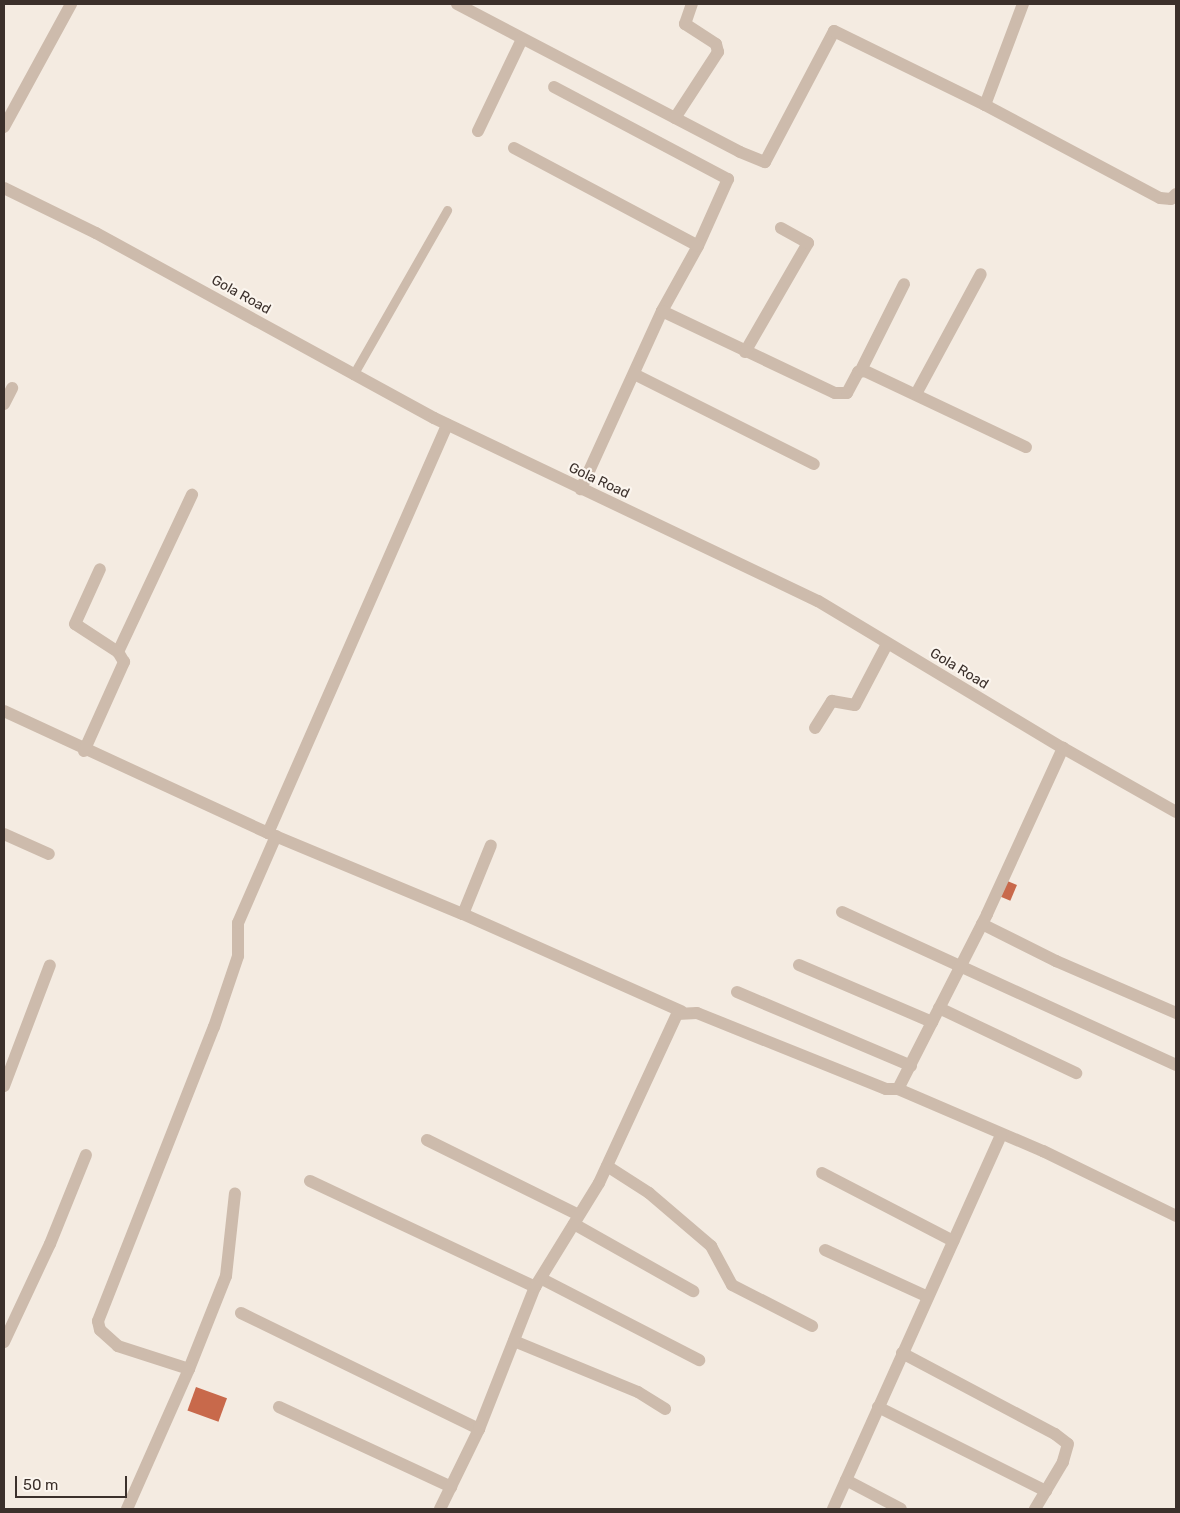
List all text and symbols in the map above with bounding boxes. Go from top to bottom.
street label: Gola Road [208,272,274,318]
street label: Gola Road [566,460,632,502]
street label: Gola Road [927,645,991,693]
scale bar [18,1466,130,1498]
text: 50 m [23,1476,58,1494]

